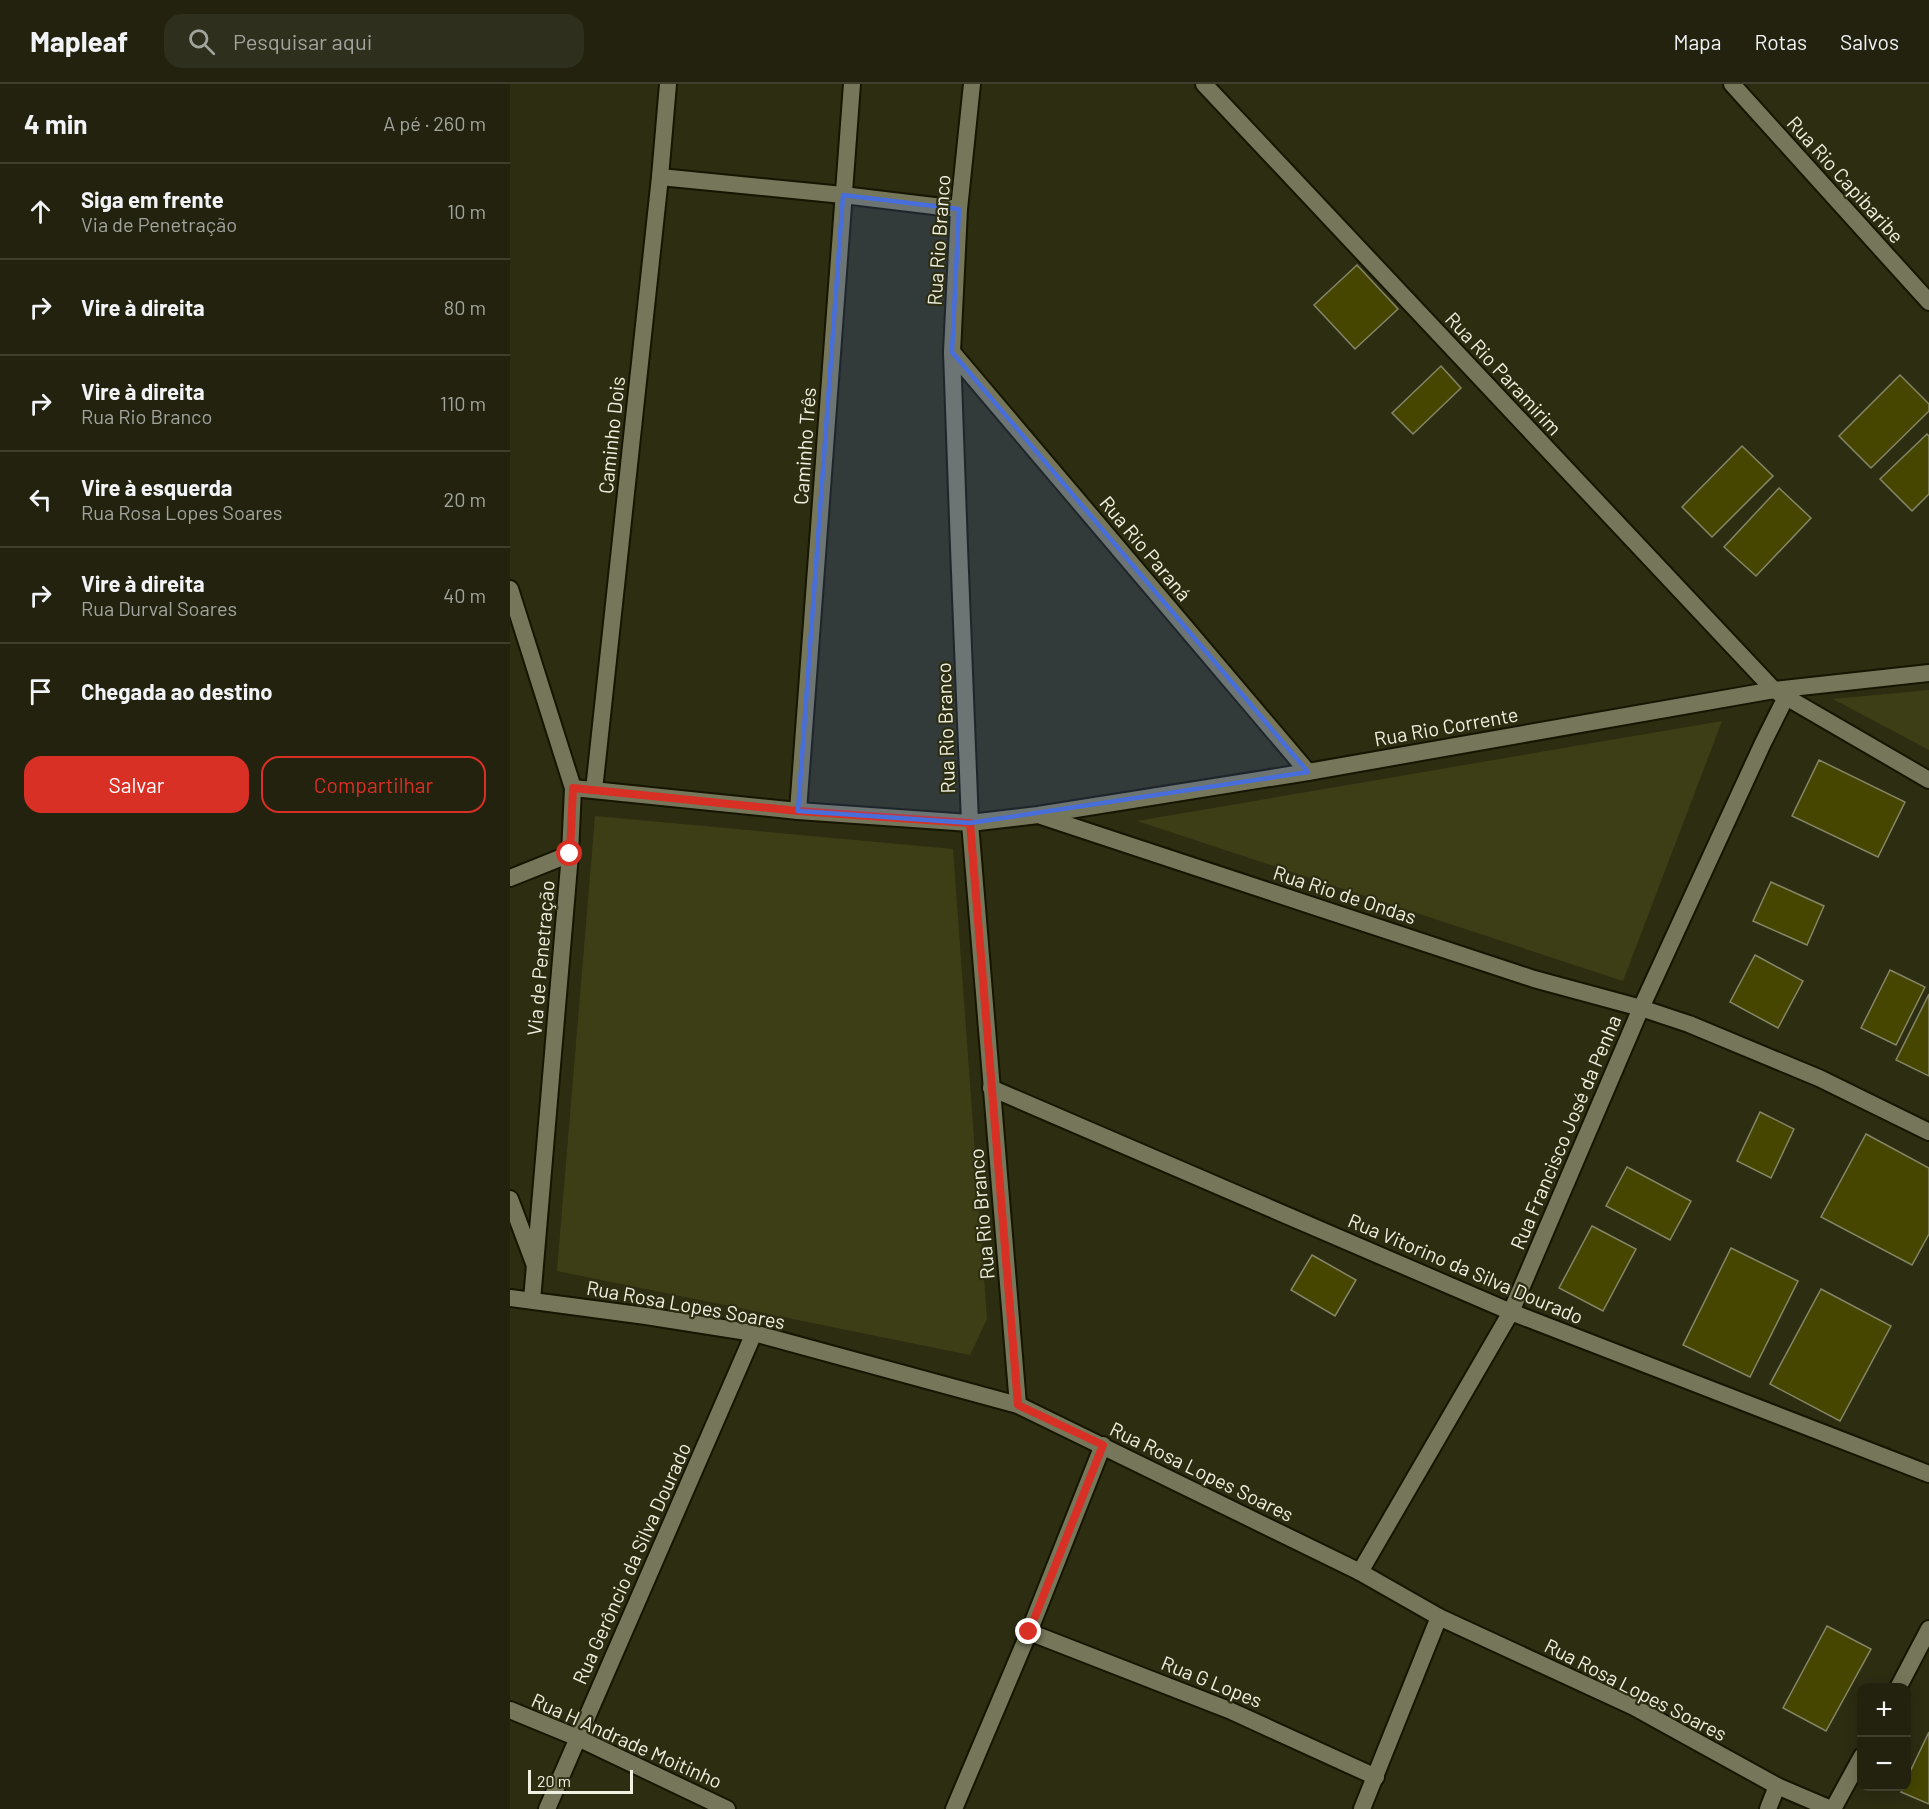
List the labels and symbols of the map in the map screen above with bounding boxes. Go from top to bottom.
street label: Rua Rio Capibaribe [1783,110,1909,248]
street label: Rua Rio Branco [921,174,955,306]
street label: Rua Rio Paramirim [1441,307,1567,439]
street label: Caminho Dois [593,375,629,495]
street label: Caminho Três [788,386,820,506]
street label: Rua Rio Paraná [1095,491,1197,605]
street label: Rua Rio Branco [931,662,959,794]
street label: Rua Rio Corrente [1372,702,1520,750]
route start [556,840,582,866]
street label: Rua Rio de Ondas [1271,860,1419,928]
street label: Via de Penetração [521,879,559,1037]
street label: Rua Francisco José da Penha [1505,1011,1625,1253]
street label: Rua Rio Branco [963,1148,999,1280]
street label: Rua Vitorino da Silva Dourado [1345,1207,1587,1329]
street label: Rua Rosa Lopes Soares [585,1275,787,1333]
street label: Rua Rosa Lopes Soares [1106,1416,1298,1526]
street label: Rua Gerôncio da Silva Dourado [567,1438,695,1688]
route end [1015,1618,1041,1644]
street label: Rua Rosa Lopes Soares [1541,1633,1731,1745]
street label: Rua G Lopes [1158,1650,1266,1712]
street label: Rua H Andrade Moitinho [528,1687,726,1793]
scale bar [528,1767,633,1794]

